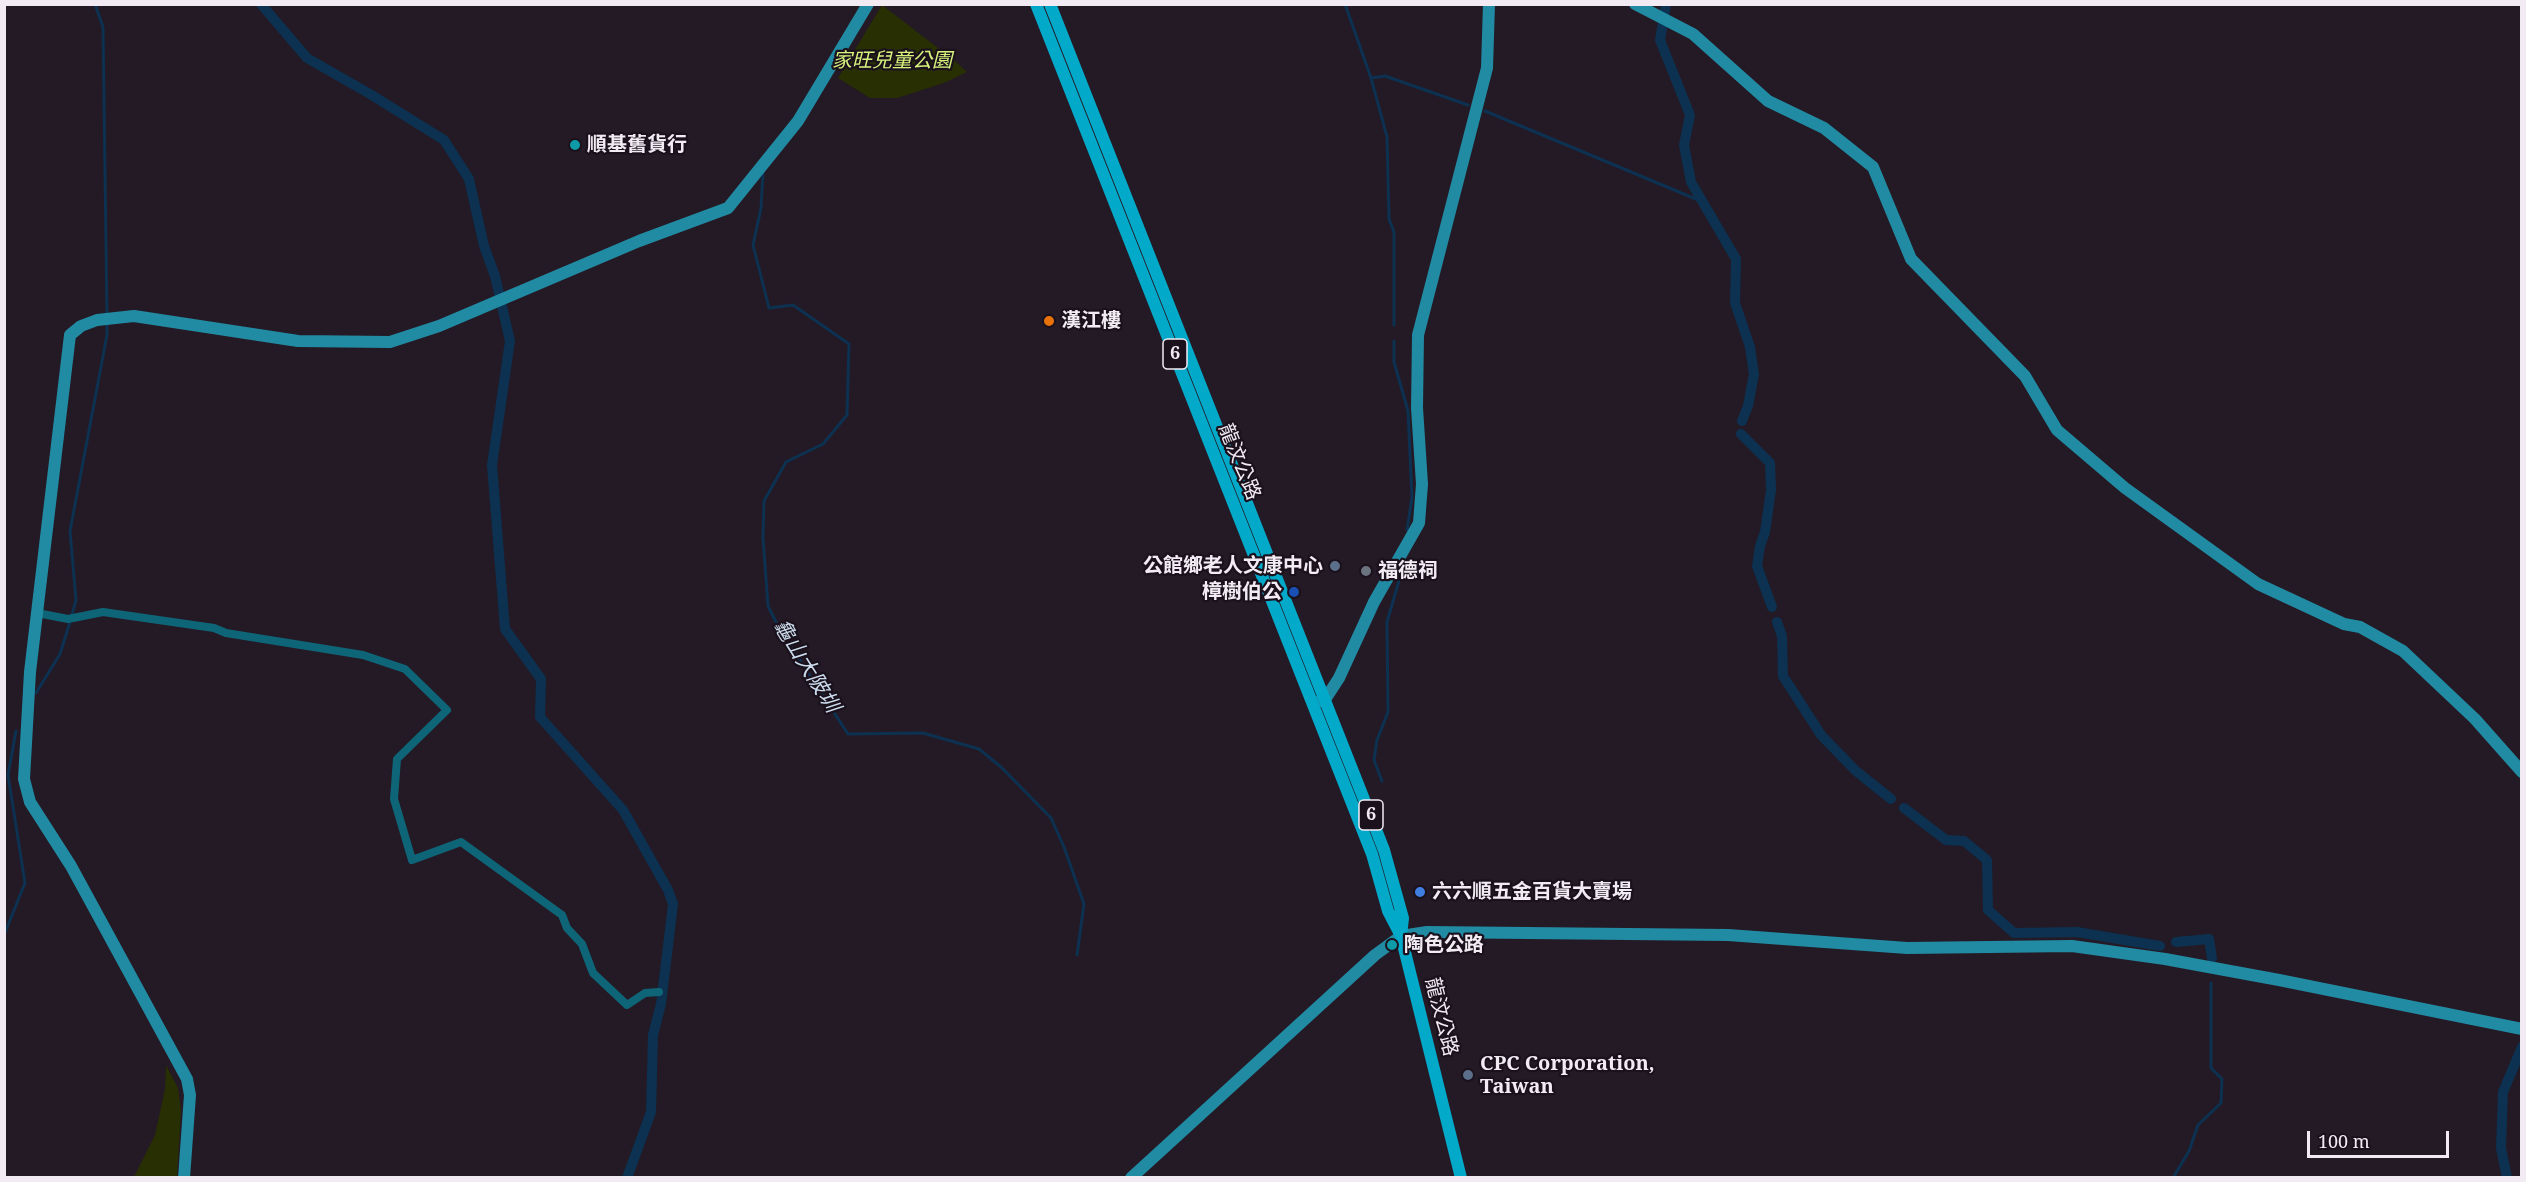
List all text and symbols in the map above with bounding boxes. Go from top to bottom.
park label: 家旺兒童公園 [832,49,952,73]
place label: 順基舊貨行 [587,133,687,157]
marker: 順基舊貨行 [568,138,582,152]
place label: 漢江樓 [1061,309,1121,333]
marker: 漢江樓 [1042,314,1056,328]
road number: 6 [1163,339,1187,369]
street label: 龍汶公路 [1213,420,1265,504]
place label: 公館鄉老人文康中心 [1143,554,1323,578]
marker: 公館鄉老人文康中心 [1328,559,1342,573]
place label: 福德祠 [1378,559,1438,583]
marker: 福德祠 [1359,564,1373,578]
place label: 樟樹伯公 [1202,580,1282,604]
marker: 樟樹伯公 [1287,585,1301,599]
water label: 龜山大陂圳 [767,615,845,717]
road number: 6 [1359,800,1383,830]
place label: 六六順五金百貨大賣場 [1432,880,1632,904]
marker: 六六順五金百貨大賣場 [1413,885,1427,899]
place label: 陶色公路 [1404,933,1484,957]
marker: 陶色公路 [1385,938,1399,952]
street label: 龍汶公路 [1420,975,1462,1059]
place label: CPC Corporation, Taiwan [1480,1052,1655,1099]
marker: CPC Corporation, Taiwan [1461,1068,1475,1082]
scale bar [2310,1119,2452,1157]
text: 100 m [2318,1129,2370,1153]

